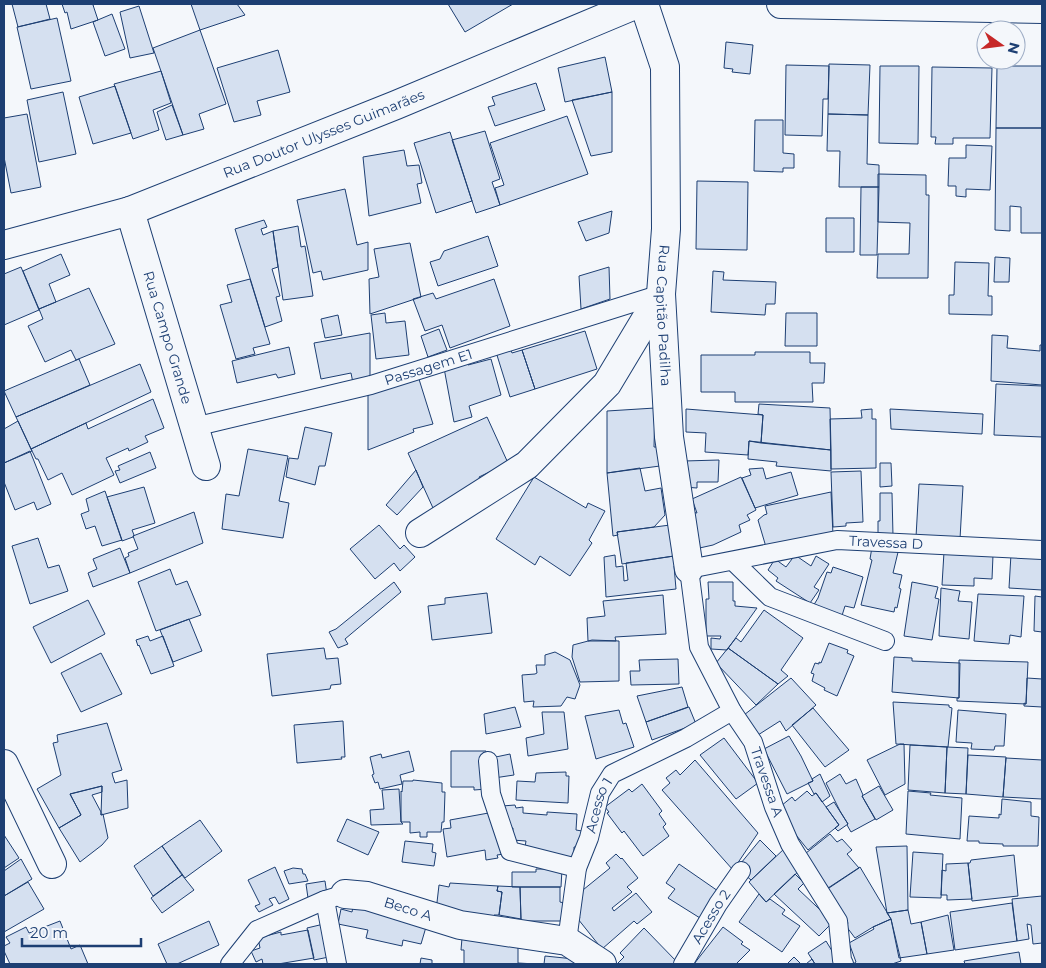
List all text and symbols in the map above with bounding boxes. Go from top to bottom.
north arrow [976,20,1026,70]
text: N [1004,40,1024,56]
street label: Rua Doutor Ulysses Guimarães [220,85,427,182]
street label: Rua Capitão Padilha [652,244,675,387]
street label: Rua Campo Grande [139,269,196,406]
street label: Passagem E1 [382,345,474,389]
street label: Travessa D [849,532,923,553]
street label: Travessa A [747,745,788,820]
street label: Acesso 1 [582,774,616,835]
street label: Acesso 2 [688,886,734,947]
street label: Beco A [382,893,435,925]
scale bar [22,916,141,948]
text: 20 m [30,923,68,942]

